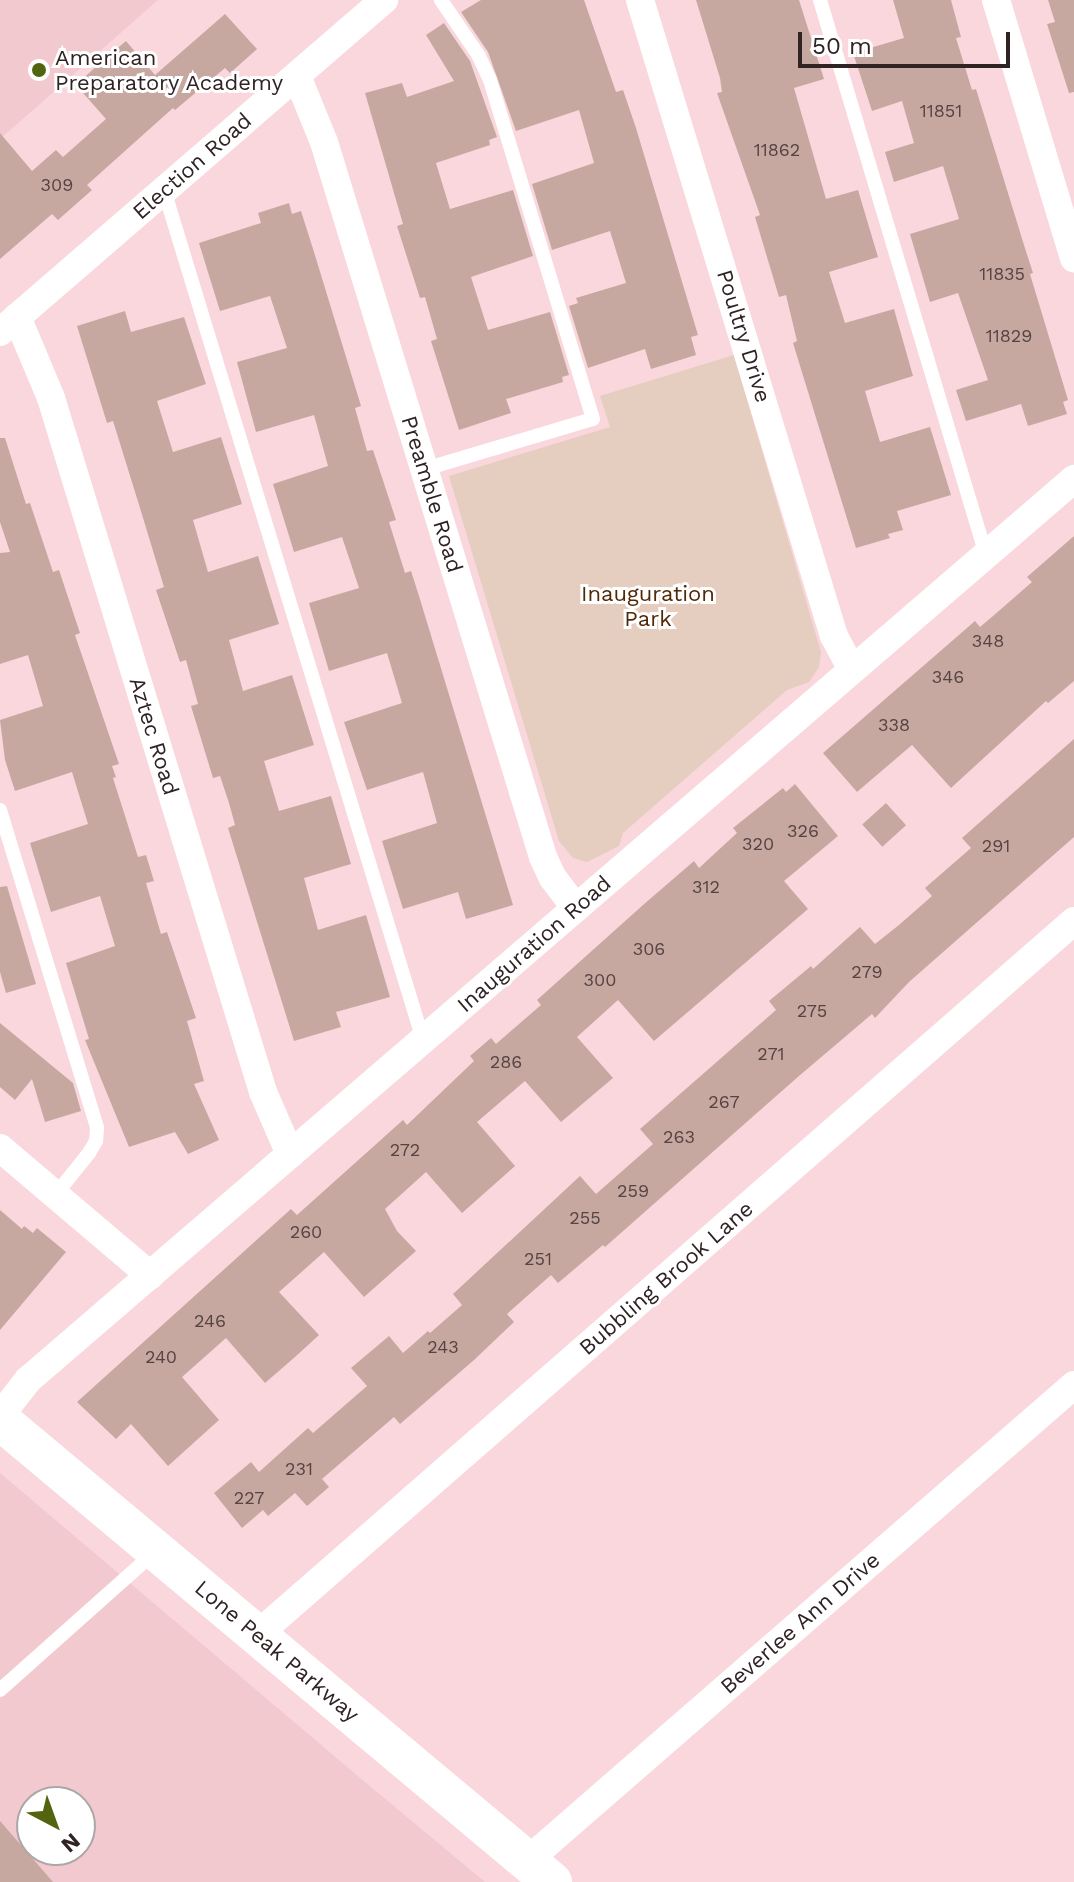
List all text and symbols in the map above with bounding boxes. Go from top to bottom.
scale bar [802,16,1014,66]
text: 50 m [812,32,872,60]
place label: American Preparatory Academy [55,44,285,96]
marker: American Preparatory Academy [30,61,48,79]
house number: 11851 [920,100,962,122]
street label: Election Road [127,107,257,225]
house number: 11862 [754,139,800,161]
house number: 309 [41,174,73,196]
house number: 11835 [979,263,1025,285]
street label: Poultry Drive [711,266,777,406]
house number: 11829 [986,325,1032,347]
street label: Preamble Road [396,412,468,576]
park label: Inauguration Park [581,580,715,632]
house number: 348 [972,630,1004,652]
house number: 346 [932,666,964,688]
street label: Aztec Road [124,674,184,798]
house number: 338 [878,714,910,736]
house number: 326 [787,820,819,842]
house number: 320 [742,833,774,855]
house number: 291 [982,835,1010,857]
street label: Inauguration Road [452,870,616,1018]
house number: 312 [692,876,720,898]
house number: 306 [633,938,665,960]
house number: 279 [851,961,883,983]
house number: 300 [584,969,616,991]
house number: 275 [797,1000,827,1022]
house number: 271 [757,1043,785,1065]
house number: 286 [490,1051,522,1073]
house number: 267 [708,1091,740,1113]
house number: 263 [663,1126,695,1148]
house number: 272 [390,1139,420,1161]
house number: 259 [617,1180,649,1202]
street label: Bubbling Brook Lane [573,1195,759,1361]
house number: 255 [569,1207,601,1229]
house number: 260 [290,1221,322,1243]
house number: 251 [524,1248,552,1270]
house number: 246 [194,1310,226,1332]
house number: 243 [427,1336,459,1358]
house number: 240 [145,1346,177,1368]
house number: 231 [285,1458,313,1480]
house number: 227 [234,1487,264,1509]
street label: Beverlee Ann Drive [715,1546,885,1700]
street label: Lone Peak Parkway [189,1574,365,1728]
north arrow [16,1786,96,1866]
text: N [56,1828,85,1858]

